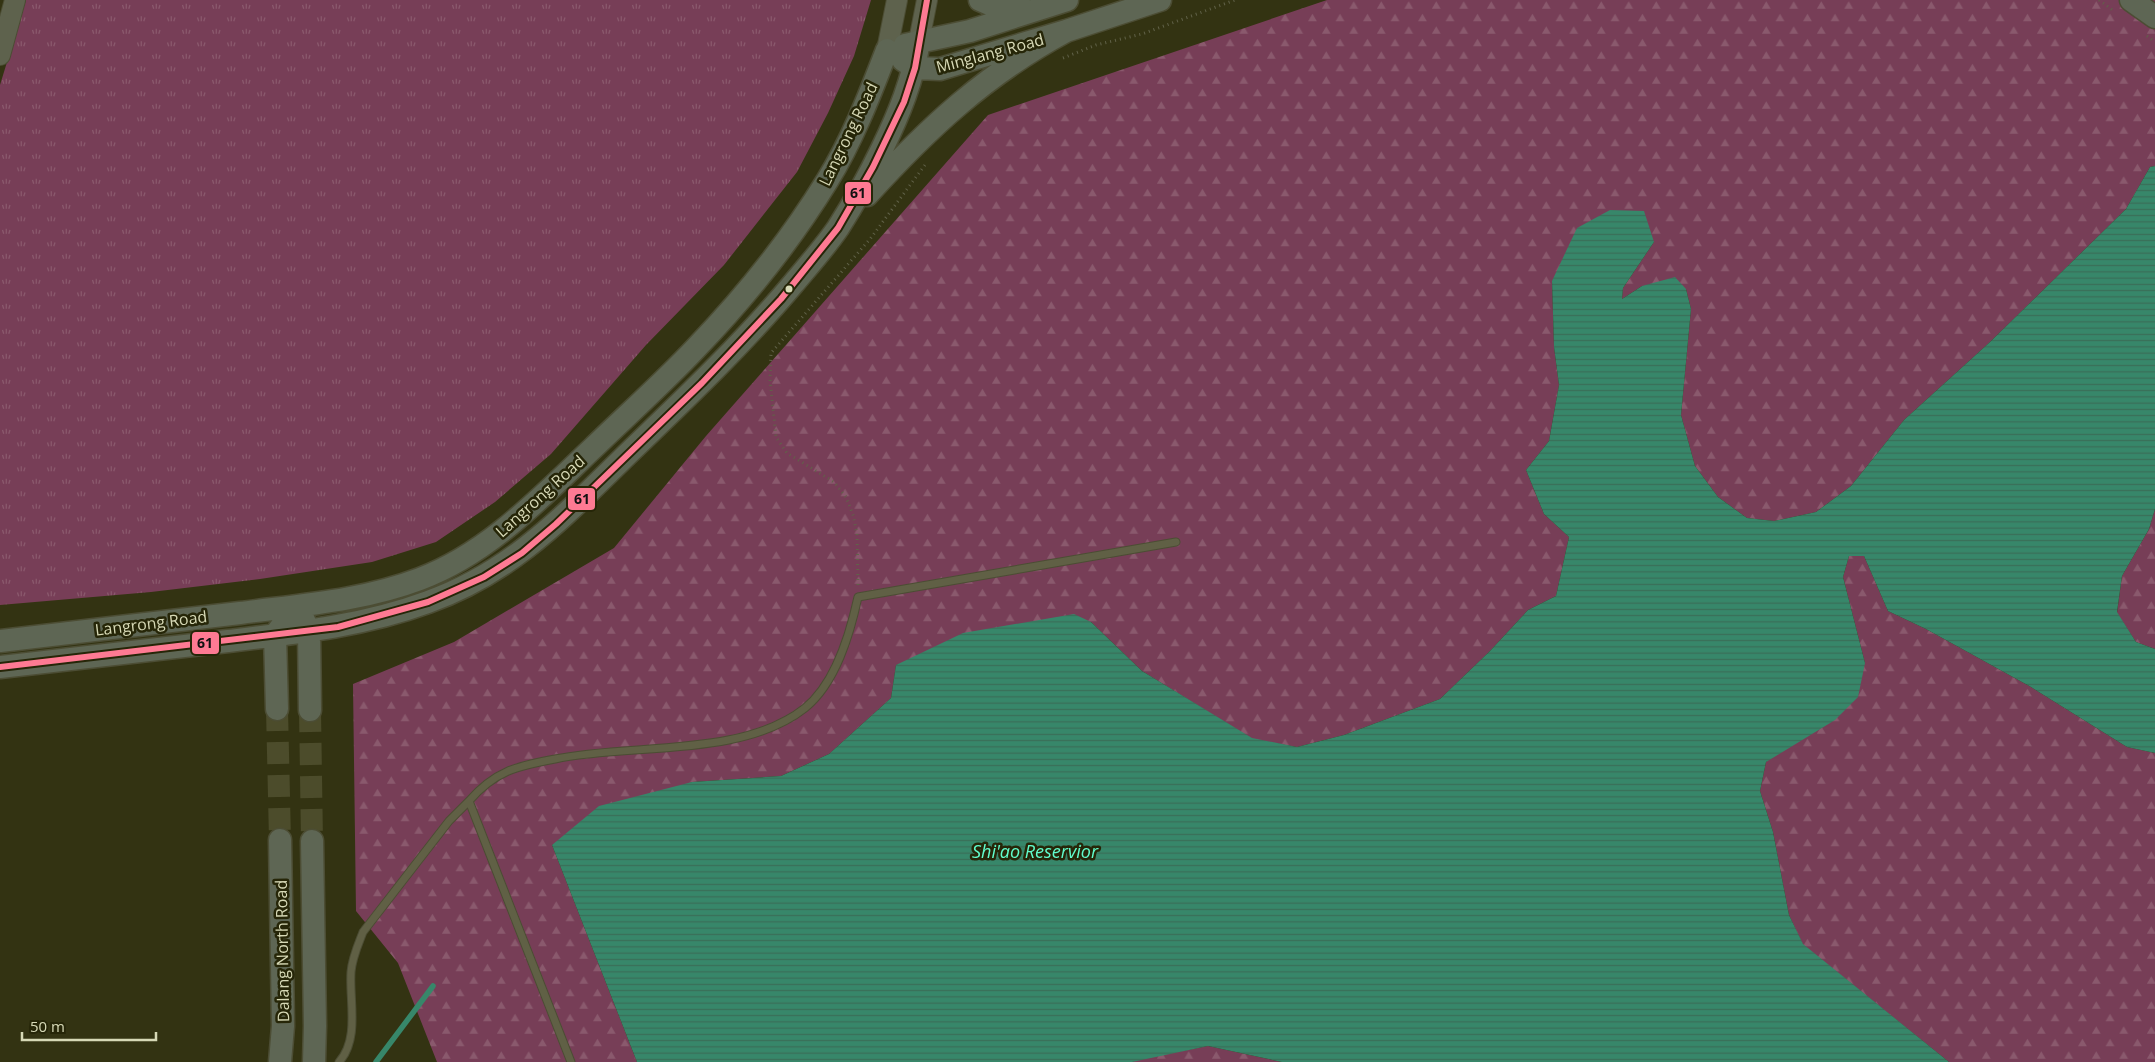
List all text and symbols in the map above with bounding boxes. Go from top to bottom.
street label: Minglang Road [934,28,1046,78]
street label: Langrong Road [813,79,883,189]
line badge: 61 [844,181,872,205]
text: 61 [850,183,866,202]
unlabelled marker [784,284,794,294]
street label: Langrong Road [491,450,589,542]
line badge: 61 [567,487,596,511]
text: 61 [574,489,590,508]
street label: Langrong Road [94,605,208,641]
line badge: 61 [191,631,220,655]
text: 61 [197,633,213,652]
water label: Shi'ao Reservior [972,839,1099,863]
street label: Dalang North Road [270,880,294,1022]
scale bar [22,1010,156,1042]
text: 50 m [30,1016,65,1036]

